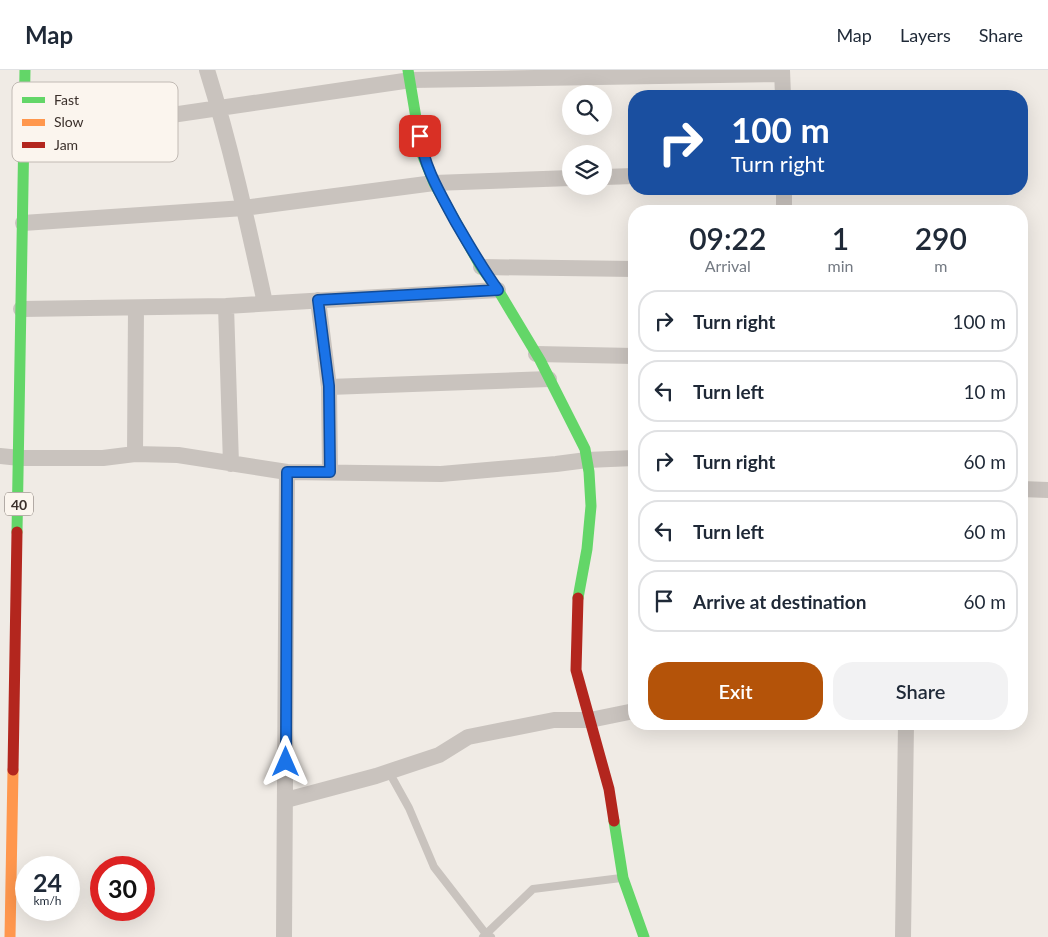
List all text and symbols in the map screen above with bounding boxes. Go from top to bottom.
text: Map [25,20,73,49]
text: Map [836,24,872,46]
text: Layers [900,24,951,46]
text: Share [979,24,1023,46]
legend [12,82,178,162]
map controls [562,85,612,195]
button: search [562,85,612,135]
text: Fast [54,91,79,108]
text: 100 m [731,108,830,150]
icon: right [648,110,713,175]
text: Slow [54,113,84,130]
pin [399,115,441,157]
icon: arrive [406,122,434,150]
text: Jam [54,136,78,153]
button: layers [562,145,612,195]
text: Turn right [731,150,825,177]
text: 09:22 [689,220,766,256]
text: 1 [832,220,849,256]
text: 290 [915,220,967,256]
text: Arrival [705,256,751,275]
text: min [828,256,853,275]
text: m [934,256,947,275]
icon: right [650,307,678,335]
text: Turn right [693,310,775,333]
text: 100 m [952,310,1006,333]
icon: left [650,377,678,405]
text: Turn left [693,380,764,403]
text: 10 m [963,380,1006,403]
icon: right [650,447,678,475]
text: Turn right [693,450,775,473]
text: 60 m [963,450,1006,473]
road number: 40 [5,492,33,516]
icon: left [650,517,678,545]
text: Turn left [693,520,764,543]
text: 60 m [963,520,1006,543]
icon: arrive [650,587,678,615]
text: Arrive at destination [693,590,866,613]
text: 60 m [963,590,1006,613]
button: Exit [648,662,823,720]
button: Share [833,662,1008,720]
position arrow [259,735,311,787]
speed limit sign: 30 [90,856,155,921]
text: 24 [33,867,62,897]
text: km/h [33,893,62,908]

